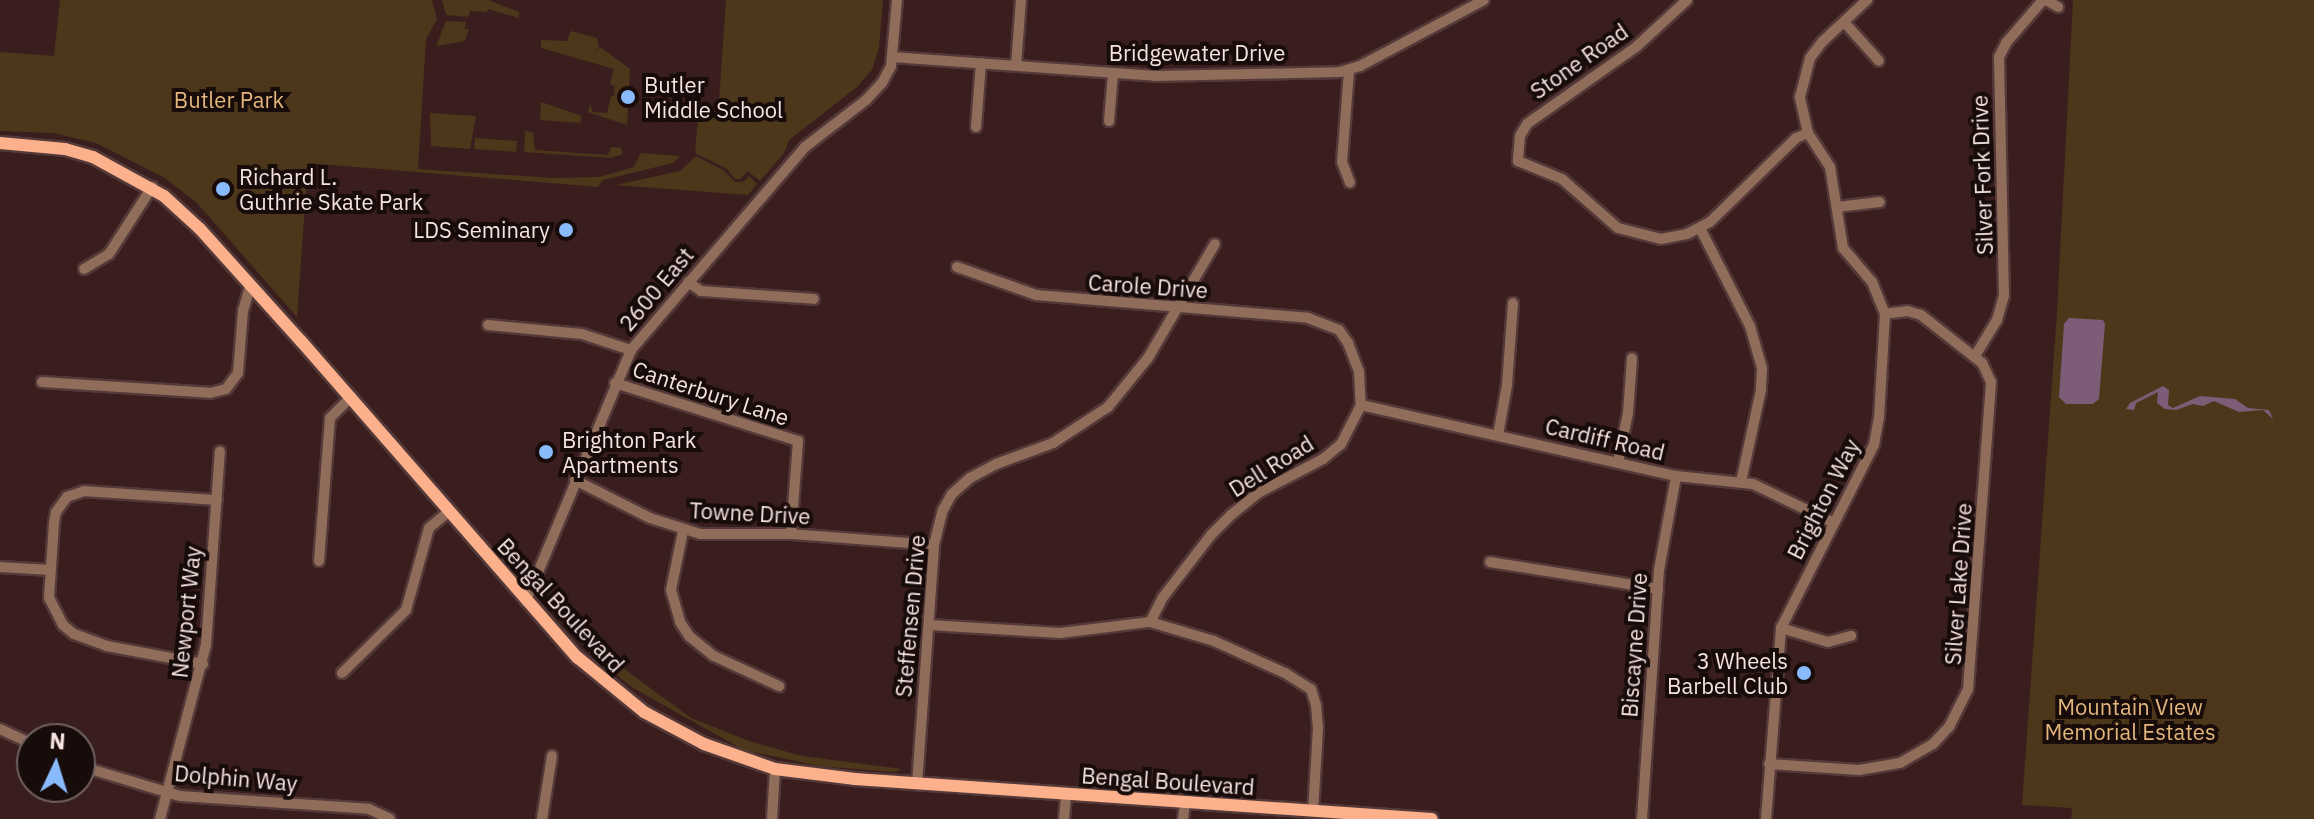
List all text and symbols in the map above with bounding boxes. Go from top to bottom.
street label: Stone Road [1525,18,1633,104]
street label: Bridgewater Drive [1109,40,1285,66]
place label: Butler Middle School [644,71,783,122]
park label: Butler Park [174,87,284,113]
marker: Butler Middle School [619,88,637,106]
street label: Silver Fork Drive [1966,95,1998,255]
place label: Richard L. Guthrie Skate Park [239,163,423,214]
marker: Richard L. Guthrie Skate Park [214,180,232,198]
place label: LDS Seminary [413,217,550,243]
marker: LDS Seminary [557,221,575,239]
street label: 2600 East [613,242,699,336]
street label: Carole Drive [1087,269,1209,303]
street label: Canterbury Lane [630,355,792,431]
street label: Cardiff Road [1543,412,1667,466]
place label: Brighton Park Apartments [562,426,696,478]
street label: Dell Road [1224,430,1318,502]
street label: Brighton Way [1781,434,1865,564]
marker: Brighton Park Apartments [537,443,555,461]
street label: Towne Drive [689,497,811,529]
street label: Silver Lake Drive [1939,502,1977,666]
street label: Bengal Boulevard [492,533,630,677]
street label: Steffensen Drive [890,534,930,698]
street label: Newport Way [166,545,206,679]
street label: Biscayne Drive [1616,572,1652,718]
place label: 3 Wheels Barbell Club [1667,647,1788,698]
marker: 3 Wheels Barbell Club [1795,664,1813,682]
park label: Mountain View Memorial Estates [2044,693,2216,744]
north arrow [16,723,96,803]
text: N [49,726,67,756]
street label: Dolphin Way [173,759,299,797]
street label: Bengal Boulevard [1081,762,1255,800]

